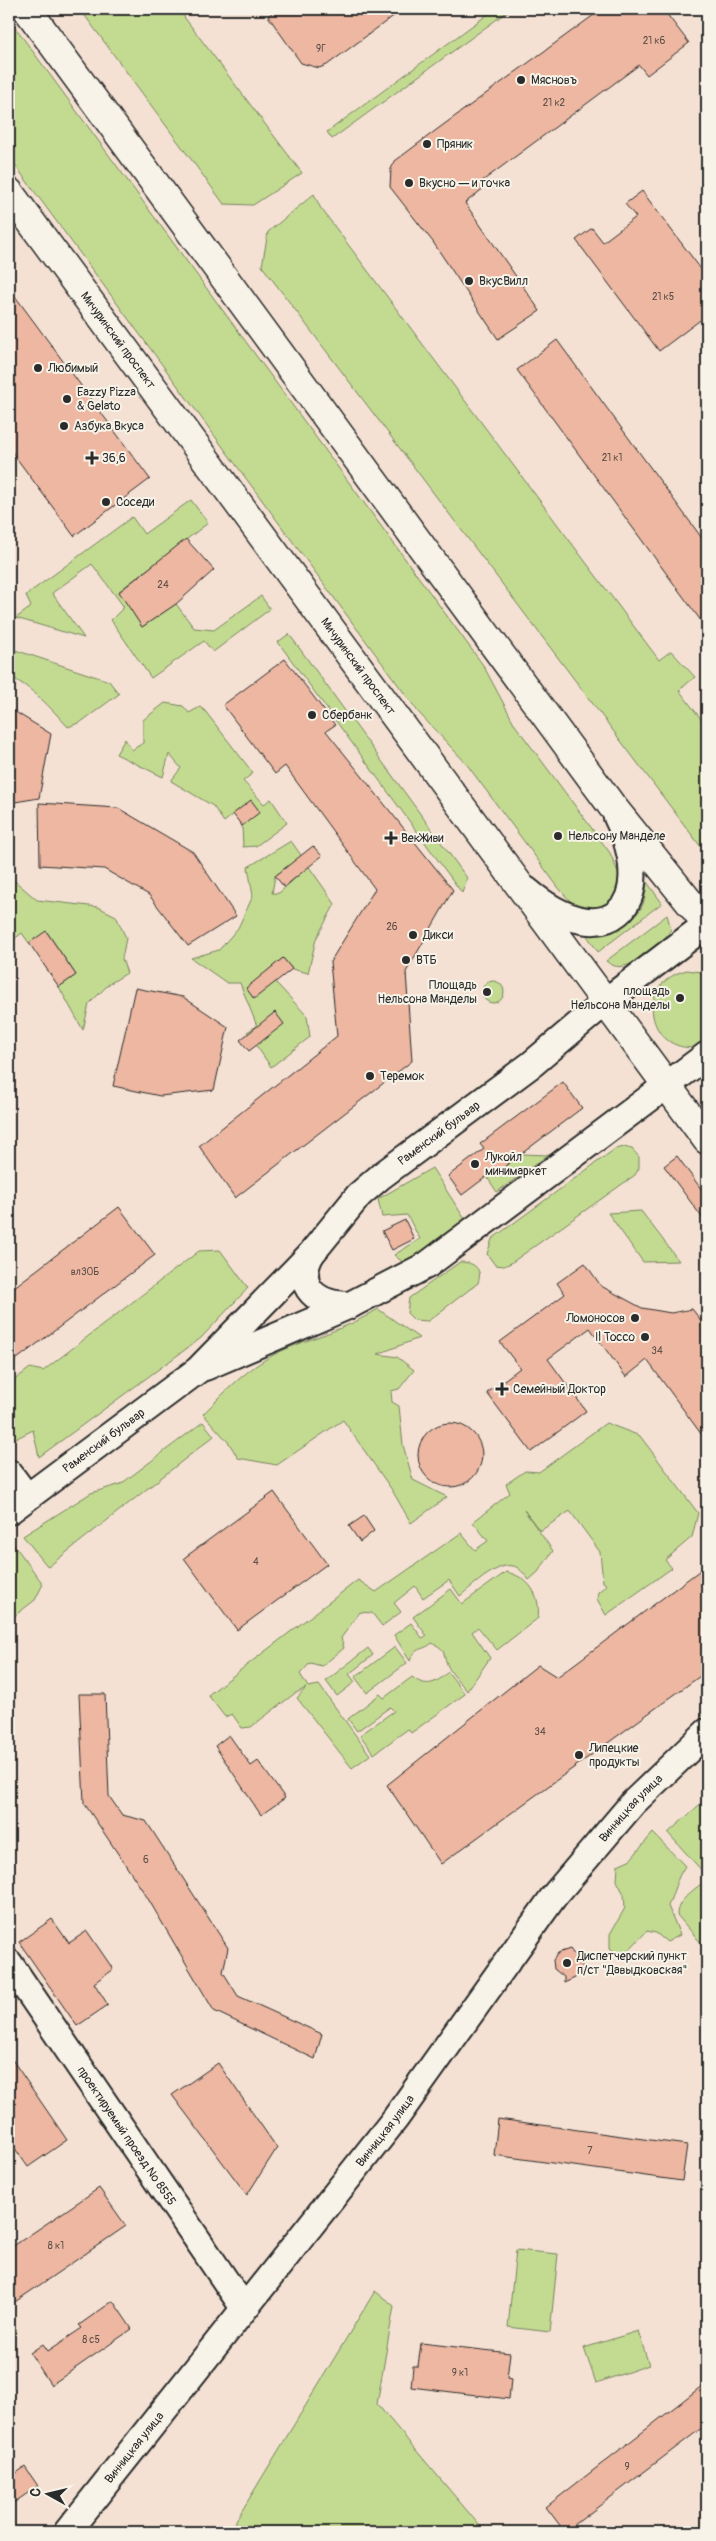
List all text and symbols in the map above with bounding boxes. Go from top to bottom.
house number: 21 к6 [643,35,666,47]
house number: 9Г [316,43,326,55]
place label: Мясновъ [531,73,577,88]
marker: Мясновъ [515,74,527,86]
house number: 21 к2 [543,97,566,109]
place label: Пряник [437,137,473,152]
marker: Пряник [421,138,433,150]
place label: Вкусно — и точка [419,176,511,191]
marker: Вкусно — и точка [403,177,415,189]
place label: ВкусВилл [479,274,528,289]
marker: ВкусВилл [463,275,475,287]
street label: Мичуринский проспект [77,289,158,392]
house number: 21 к5 [652,291,674,303]
place label: Любимый [47,361,98,376]
marker: Любимый [32,362,44,374]
place label: Eazzy Pizza & Gelato [77,385,136,414]
marker: Eazzy Pizza & Gelato [61,393,73,405]
place label: Азбука Вкуса [74,419,144,434]
marker: Азбука Вкуса [58,420,70,432]
place label: 36,6 [102,451,126,466]
marker: 36,6 [86,452,98,464]
house number: 21 к1 [602,452,622,464]
place label: Соседи [116,495,155,510]
marker: Соседи [100,496,112,508]
house number: 24 [157,579,169,591]
street label: Мичуринский проспект [317,615,398,718]
place label: Сбербанк [322,708,373,723]
marker: Сбербанк [306,709,318,721]
place label: Нельсону Манделе [568,829,665,844]
marker: Нельсону Манделе [552,830,564,842]
place label: ВекЖиви [401,831,444,846]
marker: ВекЖиви [385,832,397,844]
house number: 26 [386,921,398,933]
place label: Дикси [422,928,454,943]
marker: Дикси [407,929,419,941]
place label: ВТБ [416,953,437,968]
marker: ВТБ [400,954,412,966]
place label: Площадь Нельсона Манделы [378,978,477,1007]
place label: площадь Нельсона Манделы [571,984,670,1013]
marker: Площадь Нельсона Манделы [481,986,493,998]
marker: площадь Нельсона Манделы [674,992,686,1004]
place label: Теремок [380,1069,425,1084]
marker: Теремок [364,1070,376,1082]
street label: Раменский бульвар [395,1098,484,1169]
place label: Лукойл минимаркет [484,1150,547,1179]
marker: Лукойл минимаркет [469,1158,481,1170]
house number: вл30Б [71,1266,99,1278]
place label: Ломоносов [565,1311,625,1326]
marker: Ломоносов [629,1312,641,1324]
place label: Il Tocco [595,1330,636,1345]
marker: Il Tocco [639,1331,651,1343]
house number: 34 [651,1345,663,1357]
marker: Семейный Доктор [495,1382,509,1396]
place label: Семейный Доктор [513,1382,606,1397]
street label: Раменский бульвар [60,1405,148,1476]
house number: 4 [253,1556,259,1568]
house number: 34 [534,1726,546,1738]
place label: Липецкие продукты [588,1741,640,1770]
marker: Липецкие продукты [573,1749,585,1761]
street label: Винницкая улица [596,1771,666,1845]
house number: 6 [143,1854,149,1866]
place label: Диспетчерский пункт п/ст "Давыдковская" [576,1949,687,1978]
marker: Диспетчерский пункт п/ст "Давыдковская" [561,1957,573,1969]
street label: проектируемый проезд № 8555 [74,2064,179,2208]
street label: Винницкая улица [353,2092,418,2170]
house number: 7 [587,2145,593,2157]
house number: 8 к1 [48,2240,64,2252]
house number: 8 с5 [82,2334,100,2346]
house number: 9 к1 [452,2367,468,2379]
street label: Винницкая улица [102,2409,168,2486]
house number: 9 [624,2461,630,2473]
north arrow [22,2468,72,2518]
text: С [27,2486,45,2498]

